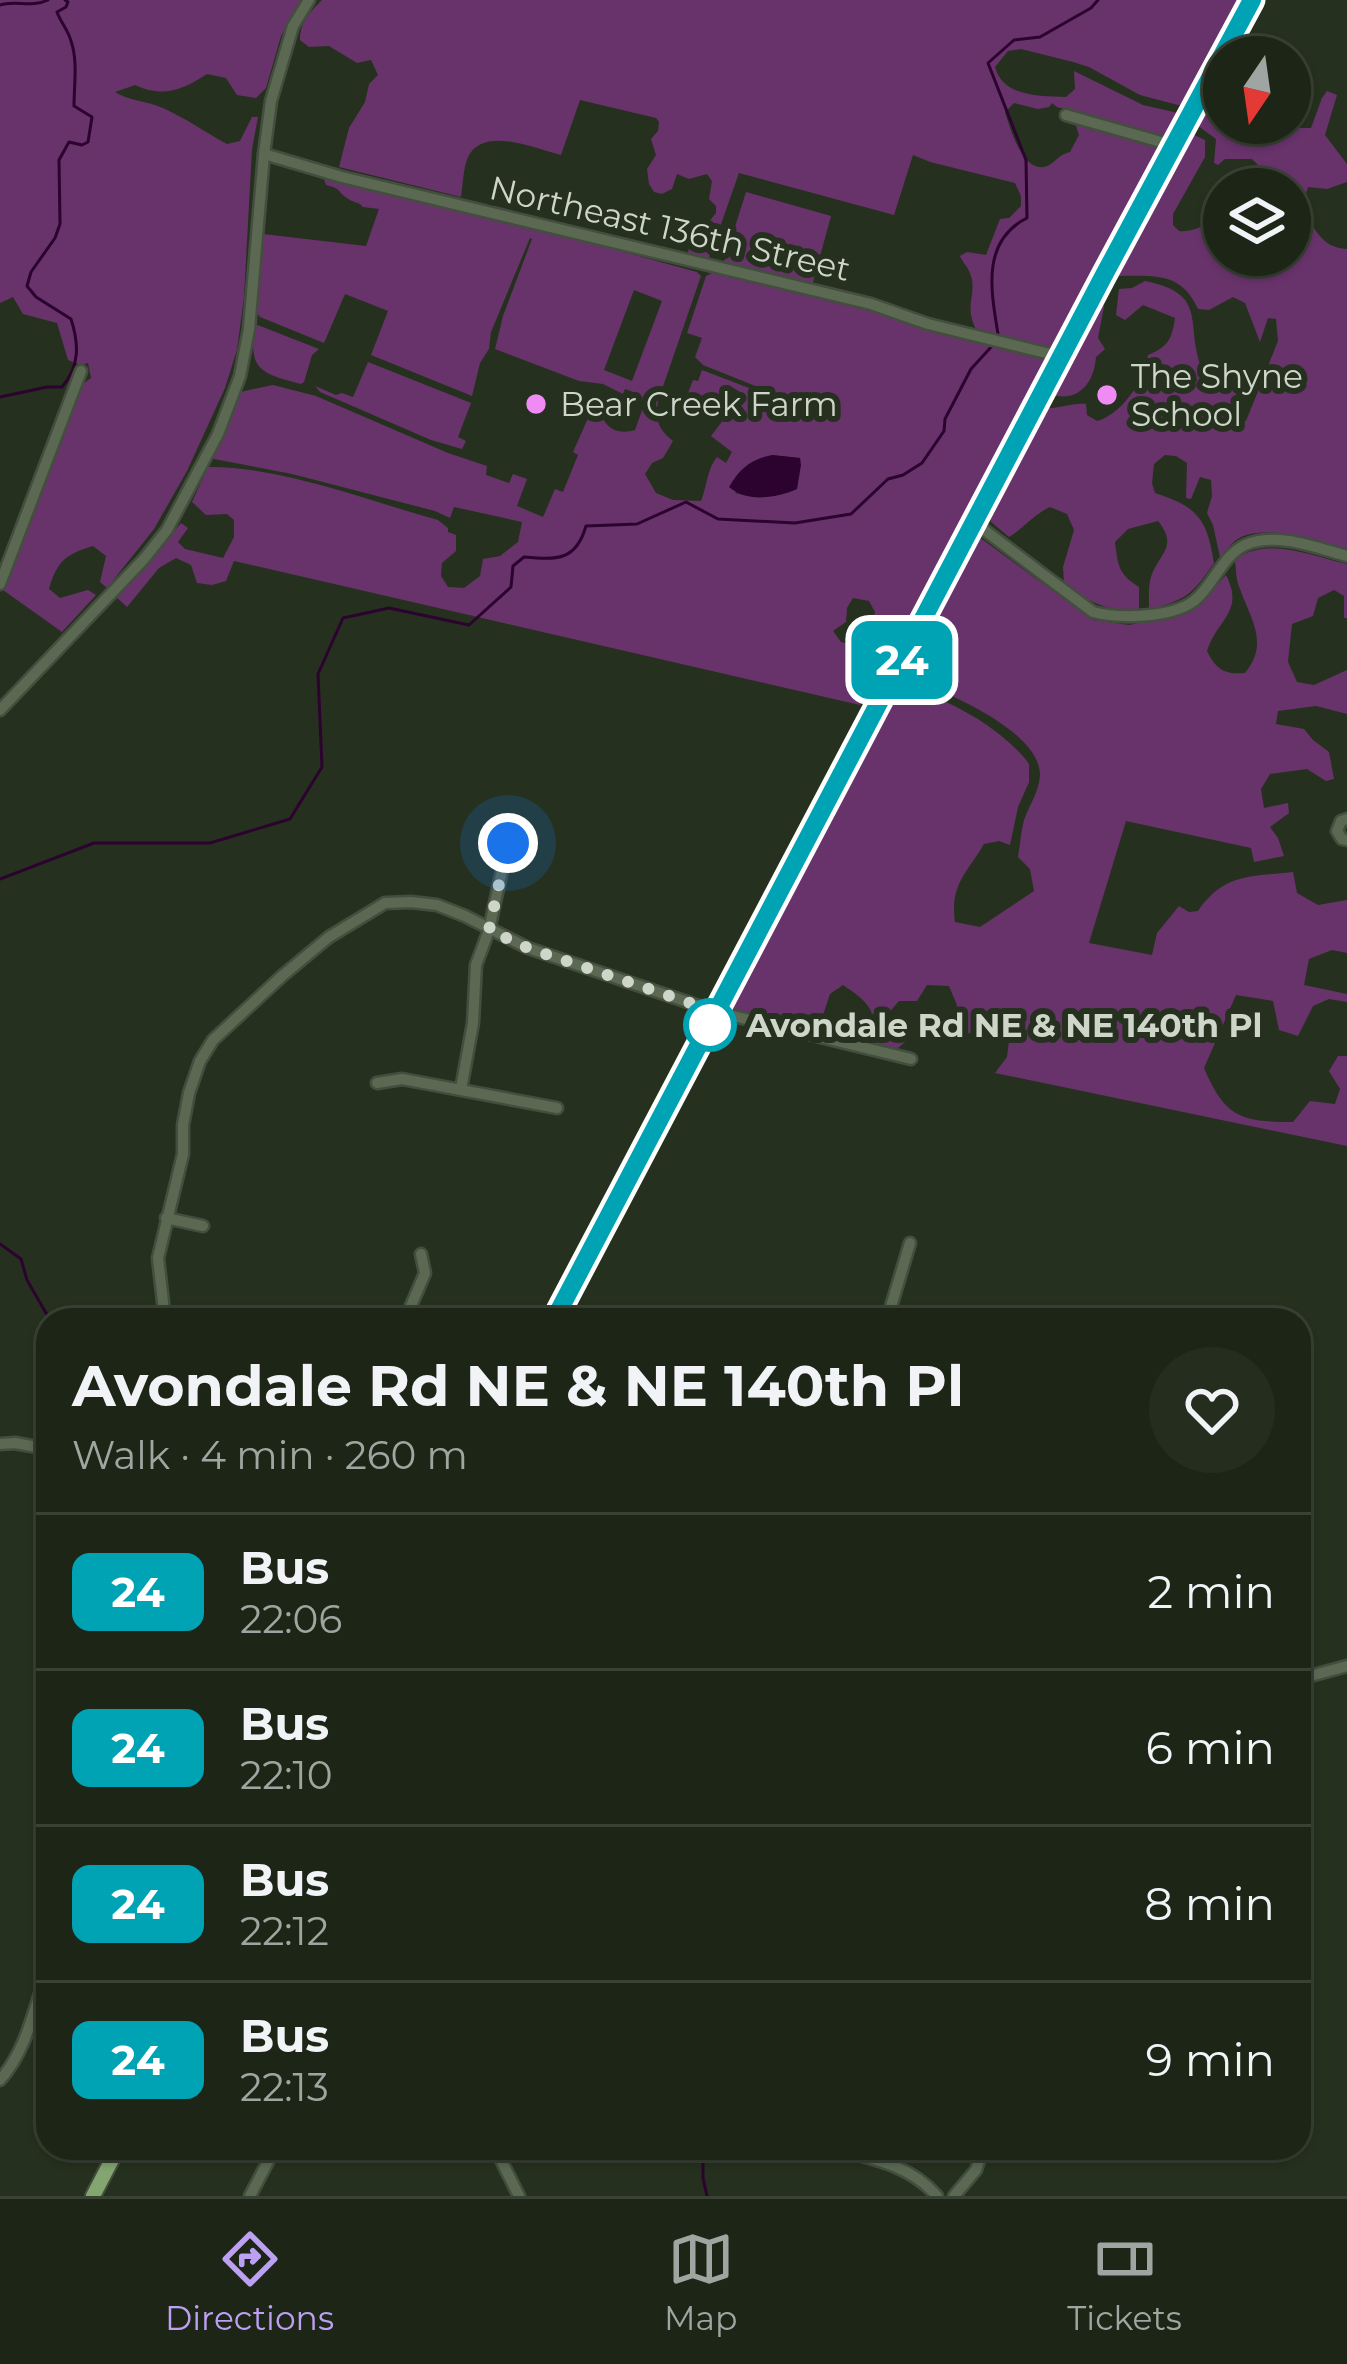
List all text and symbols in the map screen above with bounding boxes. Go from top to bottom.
north arrow [1203,36,1311,144]
map controls [1203,36,1311,276]
street label: Northeast 136th Street [486,167,854,289]
button: layers [1203,168,1311,276]
place label: The Shyne School [1131,356,1303,434]
marker: The Shyne School [1094,382,1120,408]
place label: Bear Creek Farm [560,384,838,424]
marker: Bear Creek Farm [523,391,549,417]
line badge: 24 [848,621,956,699]
text: 24 [875,634,929,686]
your location [478,813,538,873]
marker: Avondale Rd NE & NE 140th Pl [685,1000,735,1050]
place label: Avondale Rd NE & NE 140th Pl [745,1005,1263,1045]
button: heart [1149,1347,1275,1473]
text: Avondale Rd NE & NE 140th Pl [72,1351,964,1420]
text: Walk · 4 min · 260 m [72,1431,468,1479]
text: Bus [240,1540,329,1595]
text: 2 min [1147,1564,1275,1619]
text: 24 [111,1566,165,1618]
text: 22:06 [240,1595,342,1643]
text: Bus [240,1696,329,1751]
text: 6 min [1146,1720,1275,1775]
text: 24 [111,1722,165,1774]
text: 22:10 [240,1751,332,1799]
text: Bus [240,1852,329,1907]
text: 8 min [1144,1876,1275,1931]
text: 24 [111,1878,165,1930]
text: 22:12 [240,1907,329,1955]
text: Bus [240,2008,329,2063]
text: 9 min [1146,2032,1275,2087]
text: 24 [111,2034,165,2086]
text: 22:13 [240,2063,329,2111]
tab: Directions [165,2226,334,2338]
tab: Map [664,2226,737,2338]
tab: Tickets [1067,2226,1182,2338]

